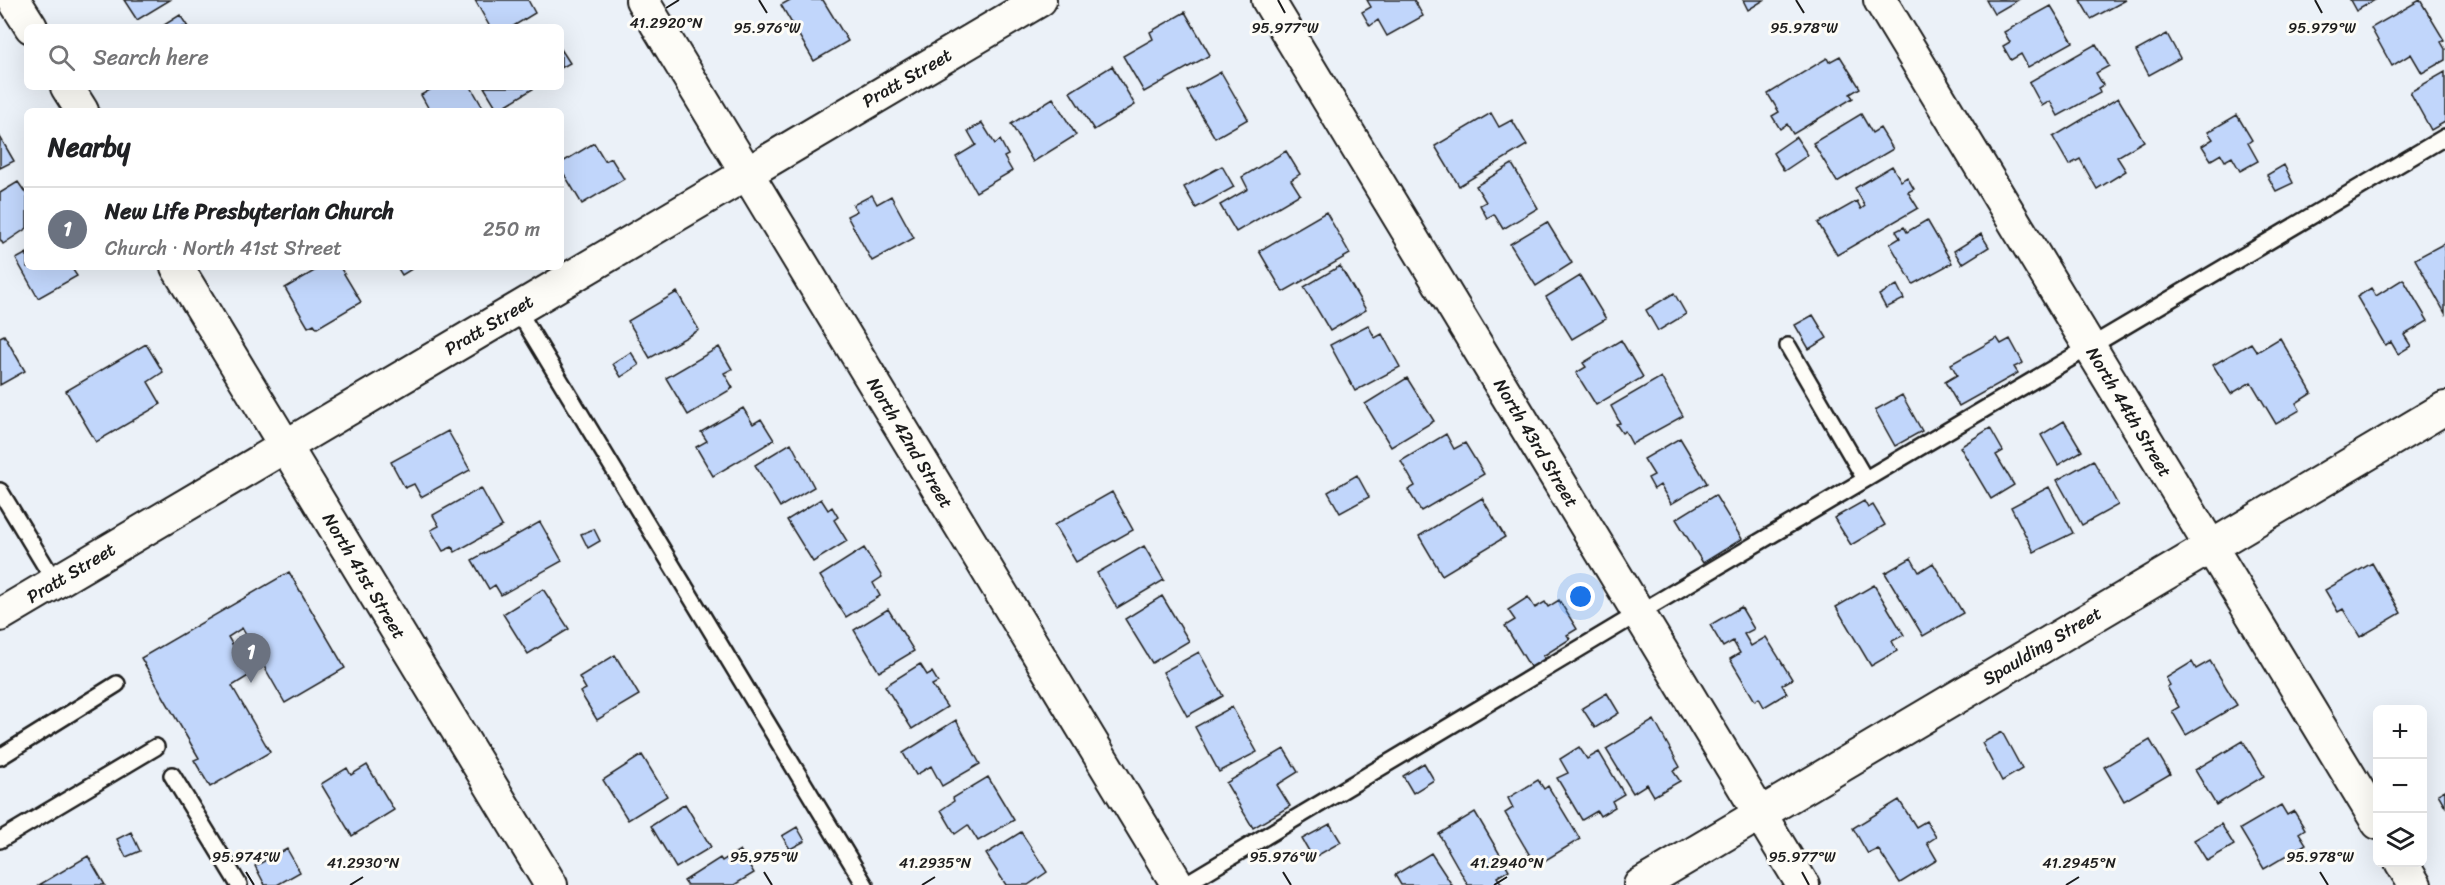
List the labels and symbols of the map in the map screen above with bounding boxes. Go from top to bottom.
text: 41.2920°N [629,10,703,36]
text: 95.976°W [733,15,801,41]
text: 95.977°W [1251,15,1319,41]
text: 95.978°W [1770,15,1838,41]
text: 95.979°W [2288,15,2356,41]
street label: Pratt Street [856,39,958,117]
street label: Pratt Street [438,286,540,364]
street label: North 44th Street [2077,340,2181,484]
street label: North 42nd Street [858,371,962,515]
street label: North 43rd Street [1485,372,1587,514]
street label: North 41st Street [313,506,415,646]
street label: Pratt Street [20,534,122,612]
your location [1566,582,1595,611]
street label: Spaulding Street [1976,597,2108,694]
pin: 1 [232,634,270,683]
text: 95.974°W [212,844,280,870]
text: 95.975°W [730,844,798,870]
text: 95.976°W [1249,844,1317,870]
text: 95.977°W [1768,844,1836,870]
text: 95.978°W [2286,844,2354,870]
text: 41.2930°N [327,850,400,876]
text: 41.2935°N [899,850,972,876]
text: 41.2940°N [1470,850,1545,876]
text: 41.2945°N [2042,850,2116,876]

